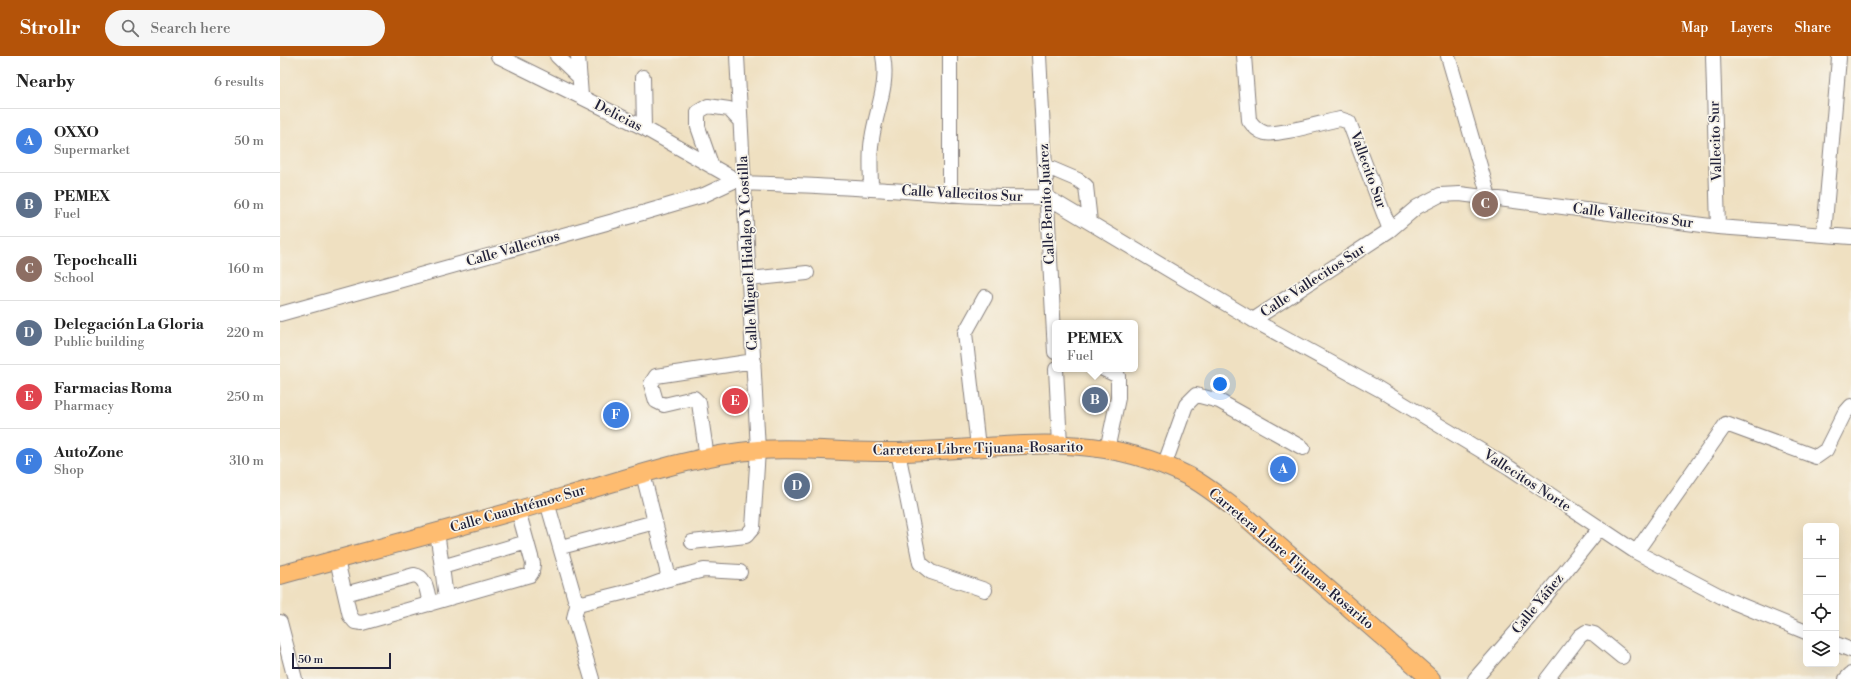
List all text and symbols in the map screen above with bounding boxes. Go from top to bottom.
search box [105,10,385,46]
text: Strollr [20,16,81,40]
icon: search [119,17,141,39]
text: Search here [151,19,231,38]
text: Map [1681,19,1708,37]
text: Layers [1730,19,1773,37]
text: Share [1795,19,1831,37]
text: Nearby [16,71,75,93]
text: 6 results [214,74,264,90]
street label: Delicias [591,96,645,136]
street label: Vallecito Sur [1706,101,1726,182]
text: OXXO [54,123,99,142]
street label: Vallecito Sur [1345,128,1390,211]
text: A [24,133,34,149]
text: 50 m [234,133,264,149]
text: Supermarket [54,142,130,158]
street label: Calle Benito Juárez [1035,143,1059,265]
street label: Calle Miguel Hidalgo Y Costilla [734,154,762,351]
street label: Calle Vallecitos Sur [901,182,1023,206]
text: PEMEX [54,187,110,206]
pin: C [1472,189,1498,219]
text: B [24,197,34,213]
text: 60 m [233,197,264,213]
street label: Calle Vallecitos Sur [1572,200,1694,232]
text: Fuel [54,206,80,222]
street label: Calle Vallecitos [464,227,562,271]
street label: Calle Vallecitos Sur [1257,240,1369,322]
text: Tepochcalli [54,251,137,270]
text: C [24,261,34,277]
text: 160 m [228,261,264,277]
text: School [54,270,94,286]
text: Delegación La Gloria [54,315,204,334]
popup [1052,320,1138,372]
text: D [24,325,34,341]
text: 220 m [226,325,264,341]
text: PEMEX [1067,329,1123,348]
text: Public building [54,334,144,350]
text: Fuel [1067,348,1093,364]
your location [1210,374,1230,394]
text: Farmacias Roma [54,379,172,398]
pin: B [1082,385,1108,415]
pin: E [722,386,748,416]
text: E [24,389,34,405]
text: 250 m [227,389,264,405]
text: Pharmacy [54,398,114,414]
pin: F [603,400,629,430]
street label: Carretera Libre Tijuana-Rosarito [873,438,1084,460]
text: AutoZone [54,443,124,462]
street label: Vallecitos Norte [1479,445,1574,516]
text: F [24,453,34,469]
text: 310 m [229,453,264,469]
pin: A [1270,454,1296,484]
text: Shop [54,462,84,478]
pin: D [784,471,810,501]
street label: Calle Cuauhtémoc Sur [448,481,588,537]
street label: Carretera Libre Tijuana-Rosarito [1205,484,1378,634]
map controls [1803,523,1839,667]
button: + [1803,523,1839,559]
button: − [1803,559,1839,595]
street label: Calle Yáñez [1508,570,1568,638]
button: locate [1803,595,1839,631]
button: layers [1803,631,1839,667]
scale bar [292,651,391,670]
text: 50 m [298,653,323,667]

